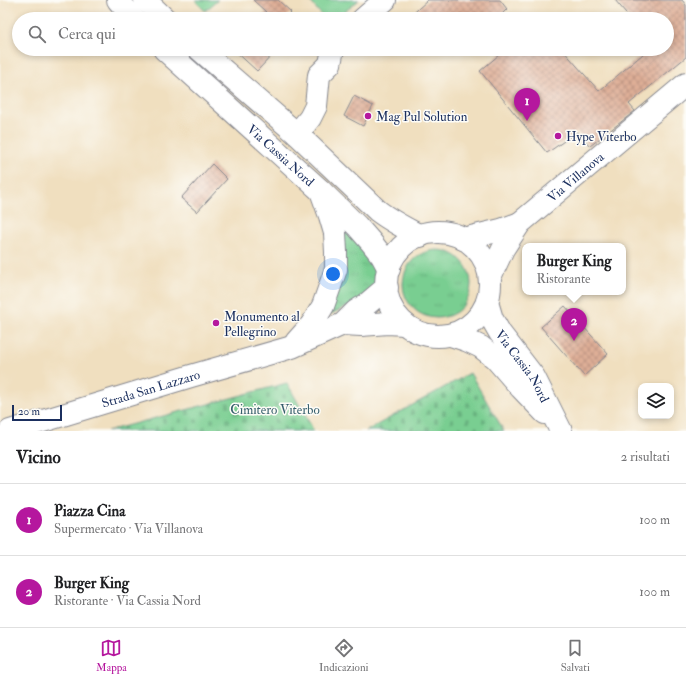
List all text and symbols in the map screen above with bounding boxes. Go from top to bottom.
search box [12,12,674,56]
icon: search [26,23,48,45]
text: Cerca qui [58,25,116,44]
pin: 1 [514,88,540,121]
place label: Mag Pul Solution [376,109,468,125]
marker: Mag Pul Solution [363,111,373,121]
street label: Via Cassia Nord [244,121,318,191]
place label: Hype Viterbo [566,129,637,146]
marker: Hype Viterbo [553,131,563,141]
street label: Via Villanova [544,149,608,206]
popup [522,243,626,295]
text: Burger King [536,252,612,271]
your location [323,264,343,284]
text: Ristorante [536,271,591,287]
pin: 2 [561,308,587,341]
place label: Monumento al Pellegrino [224,309,301,340]
marker: Monumento al Pellegrino [211,318,221,328]
street label: Via Cassia Nord [491,327,553,406]
street label: Strada San Lazzaro [100,367,202,412]
map controls [638,383,674,419]
button: layers [638,383,674,419]
park label: Cimitero Viterbo [230,402,320,418]
scale bar [12,403,62,422]
text: 20 m [18,405,40,418]
text: Vicino [16,447,61,468]
text: 2 risultati [621,449,670,465]
text: Piazza Cina [54,502,125,521]
text: 1 [27,512,31,528]
text: 100 m [639,512,670,528]
text: Supermercato · Via Villanova [54,521,203,537]
text: Burger King [54,574,129,593]
text: 2 [26,584,32,600]
text: 100 m [639,584,670,600]
text: Ristorante · Via Cassia Nord [54,593,201,609]
tab: Mappa [96,637,127,674]
tab: Indicazioni [319,637,369,674]
tab: Salvati [561,637,590,674]

